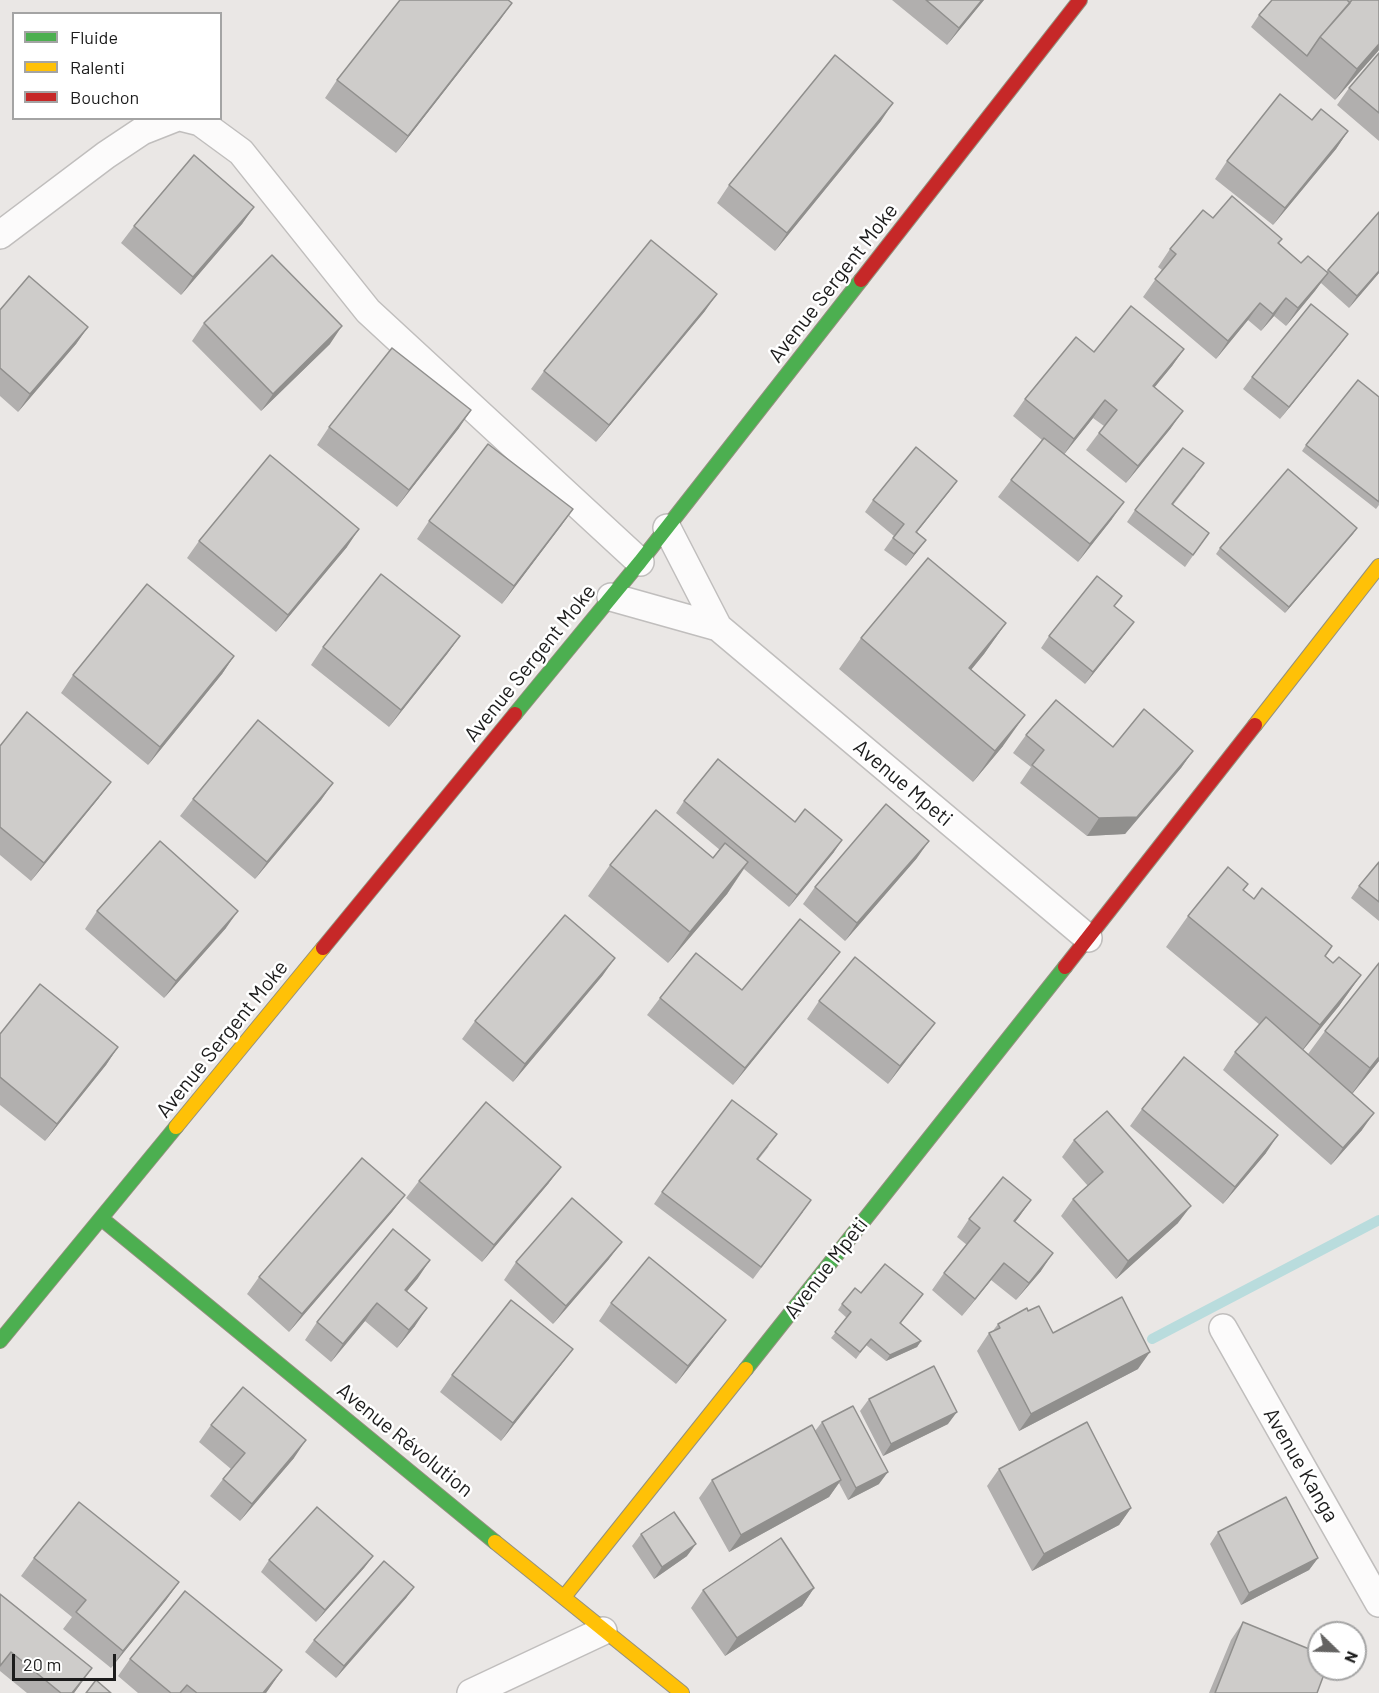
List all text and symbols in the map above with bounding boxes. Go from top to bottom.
legend [12,12,222,120]
text: Fluide [70,26,118,48]
text: Ralenti [70,56,125,78]
text: Bouchon [70,86,139,108]
street label: Avenue Sergent Moke [763,198,903,368]
street label: Avenue Sergent Moke [459,579,601,747]
street label: Avenue Mpeti [848,734,958,832]
street label: Avenue Sergent Moke [151,955,293,1123]
street label: Avenue Mpeti [779,1212,873,1324]
street label: Avenue Révolution [332,1377,478,1503]
street label: Avenue Kanga [1258,1403,1344,1527]
north arrow [1307,1621,1367,1681]
scale bar [15,1642,118,1680]
text: N [1341,1649,1363,1666]
text: 20 m [23,1653,61,1675]

